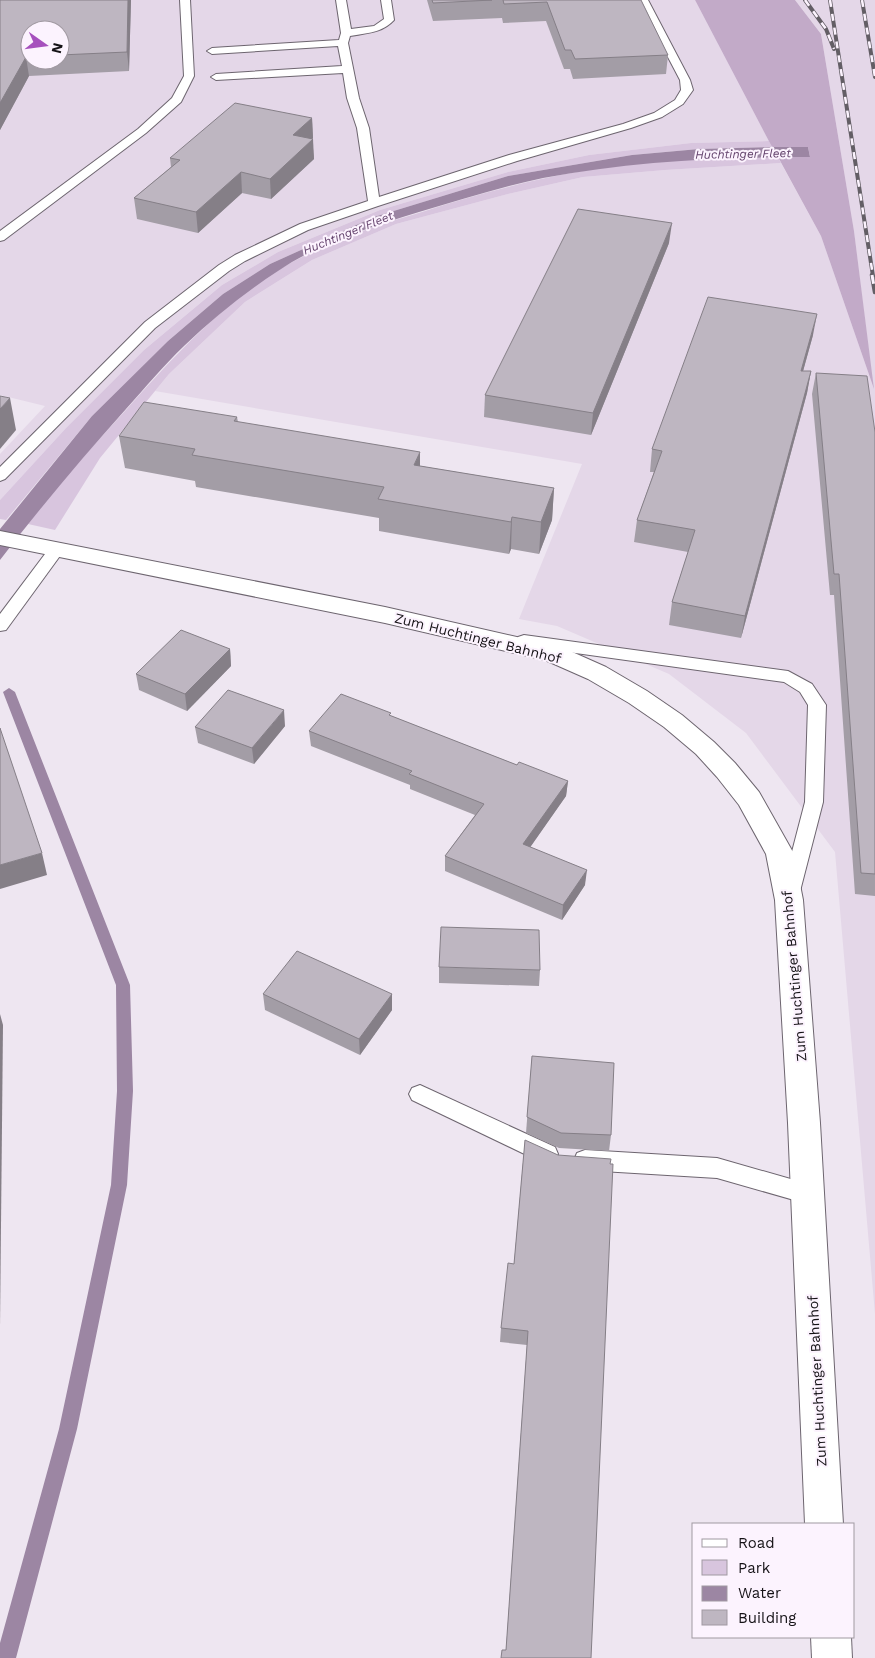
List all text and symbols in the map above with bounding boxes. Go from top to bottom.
north arrow [20,20,70,70]
text: N [49,41,67,55]
water label: Huchtinger Fleet [695,146,791,162]
water label: Huchtinger Fleet [301,209,395,257]
street label: Zum Huchtinger Bahnhof [393,610,564,667]
street label: Zum Huchtinger Bahnhof [779,889,809,1062]
street label: Zum Huchtinger Bahnhof [805,1295,829,1467]
legend [692,1523,855,1638]
text: Road [738,1534,775,1552]
text: Park [738,1559,771,1577]
text: Water [738,1584,781,1602]
text: Building [738,1609,796,1627]

